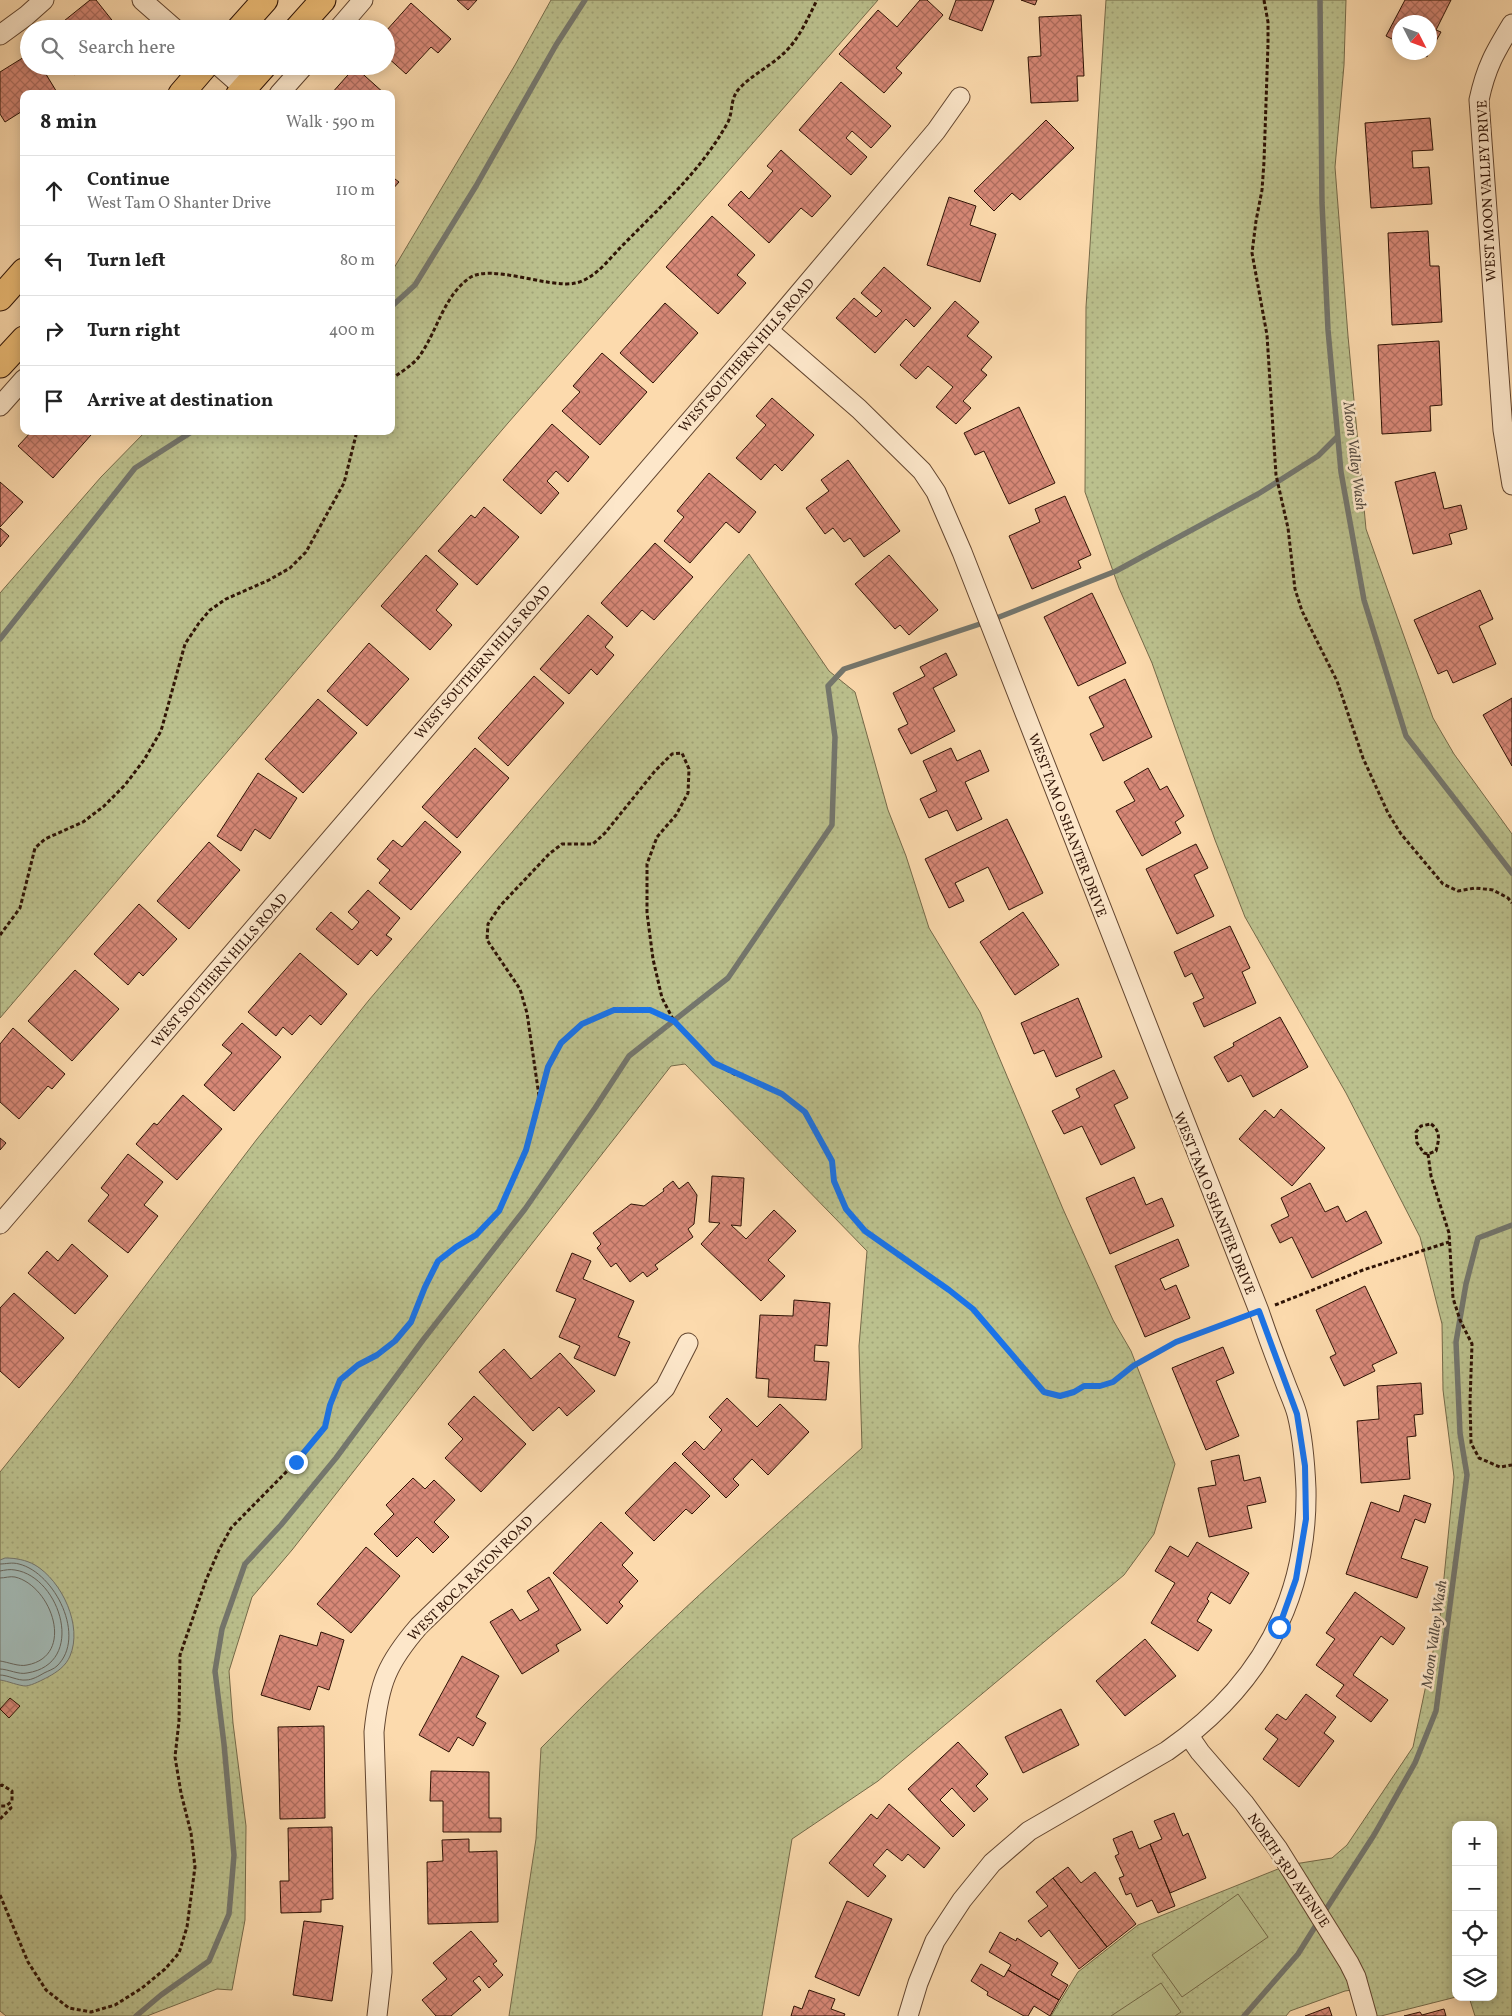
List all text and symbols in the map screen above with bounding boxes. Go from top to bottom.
north arrow [1392,15,1437,60]
search box [20,20,395,75]
icon: search [38,34,66,62]
text: Search here [78,35,175,61]
street label: WEST MOON VALLEY DRIVE [1473,100,1502,282]
text: 8 min [40,108,97,137]
text: Walk · 590 m [286,112,375,134]
text: Continue [87,167,170,193]
icon: ahead [40,177,68,205]
text: 110 m [336,180,375,202]
text: West Tam O Shanter Drive [87,193,271,215]
icon: left [40,247,68,275]
text: Turn left [87,248,166,274]
text: 80 m [340,250,375,272]
street label: WEST SOUTHERN HILLS ROAD [675,275,819,437]
icon: right [40,317,68,345]
text: Turn right [87,318,180,344]
text: 400 m [329,320,375,342]
icon: arrive [40,387,68,415]
text: Arrive at destination [87,388,273,414]
water label: Moon Valley Wash [1336,400,1371,512]
street label: WEST SOUTHERN HILLS ROAD [411,582,555,744]
street label: WEST TAM O SHANTER DRIVE [1023,731,1111,920]
street label: WEST SOUTHERN HILLS ROAD [148,890,292,1052]
street label: WEST TAM O SHANTER DRIVE [1168,1109,1259,1298]
route end [285,1451,308,1474]
street label: WEST BOCA RATON ROAD [404,1512,538,1646]
water label: Moon Valley Wash [1417,1579,1453,1691]
route start [1268,1616,1291,1639]
street label: NORTH 3RD AVENUE [1242,1810,1333,1932]
map controls [1452,1821,1497,2001]
button: + [1452,1821,1497,1866]
button: − [1452,1866,1497,1911]
button: locate [1452,1911,1497,1956]
button: layers [1452,1956,1497,2001]

